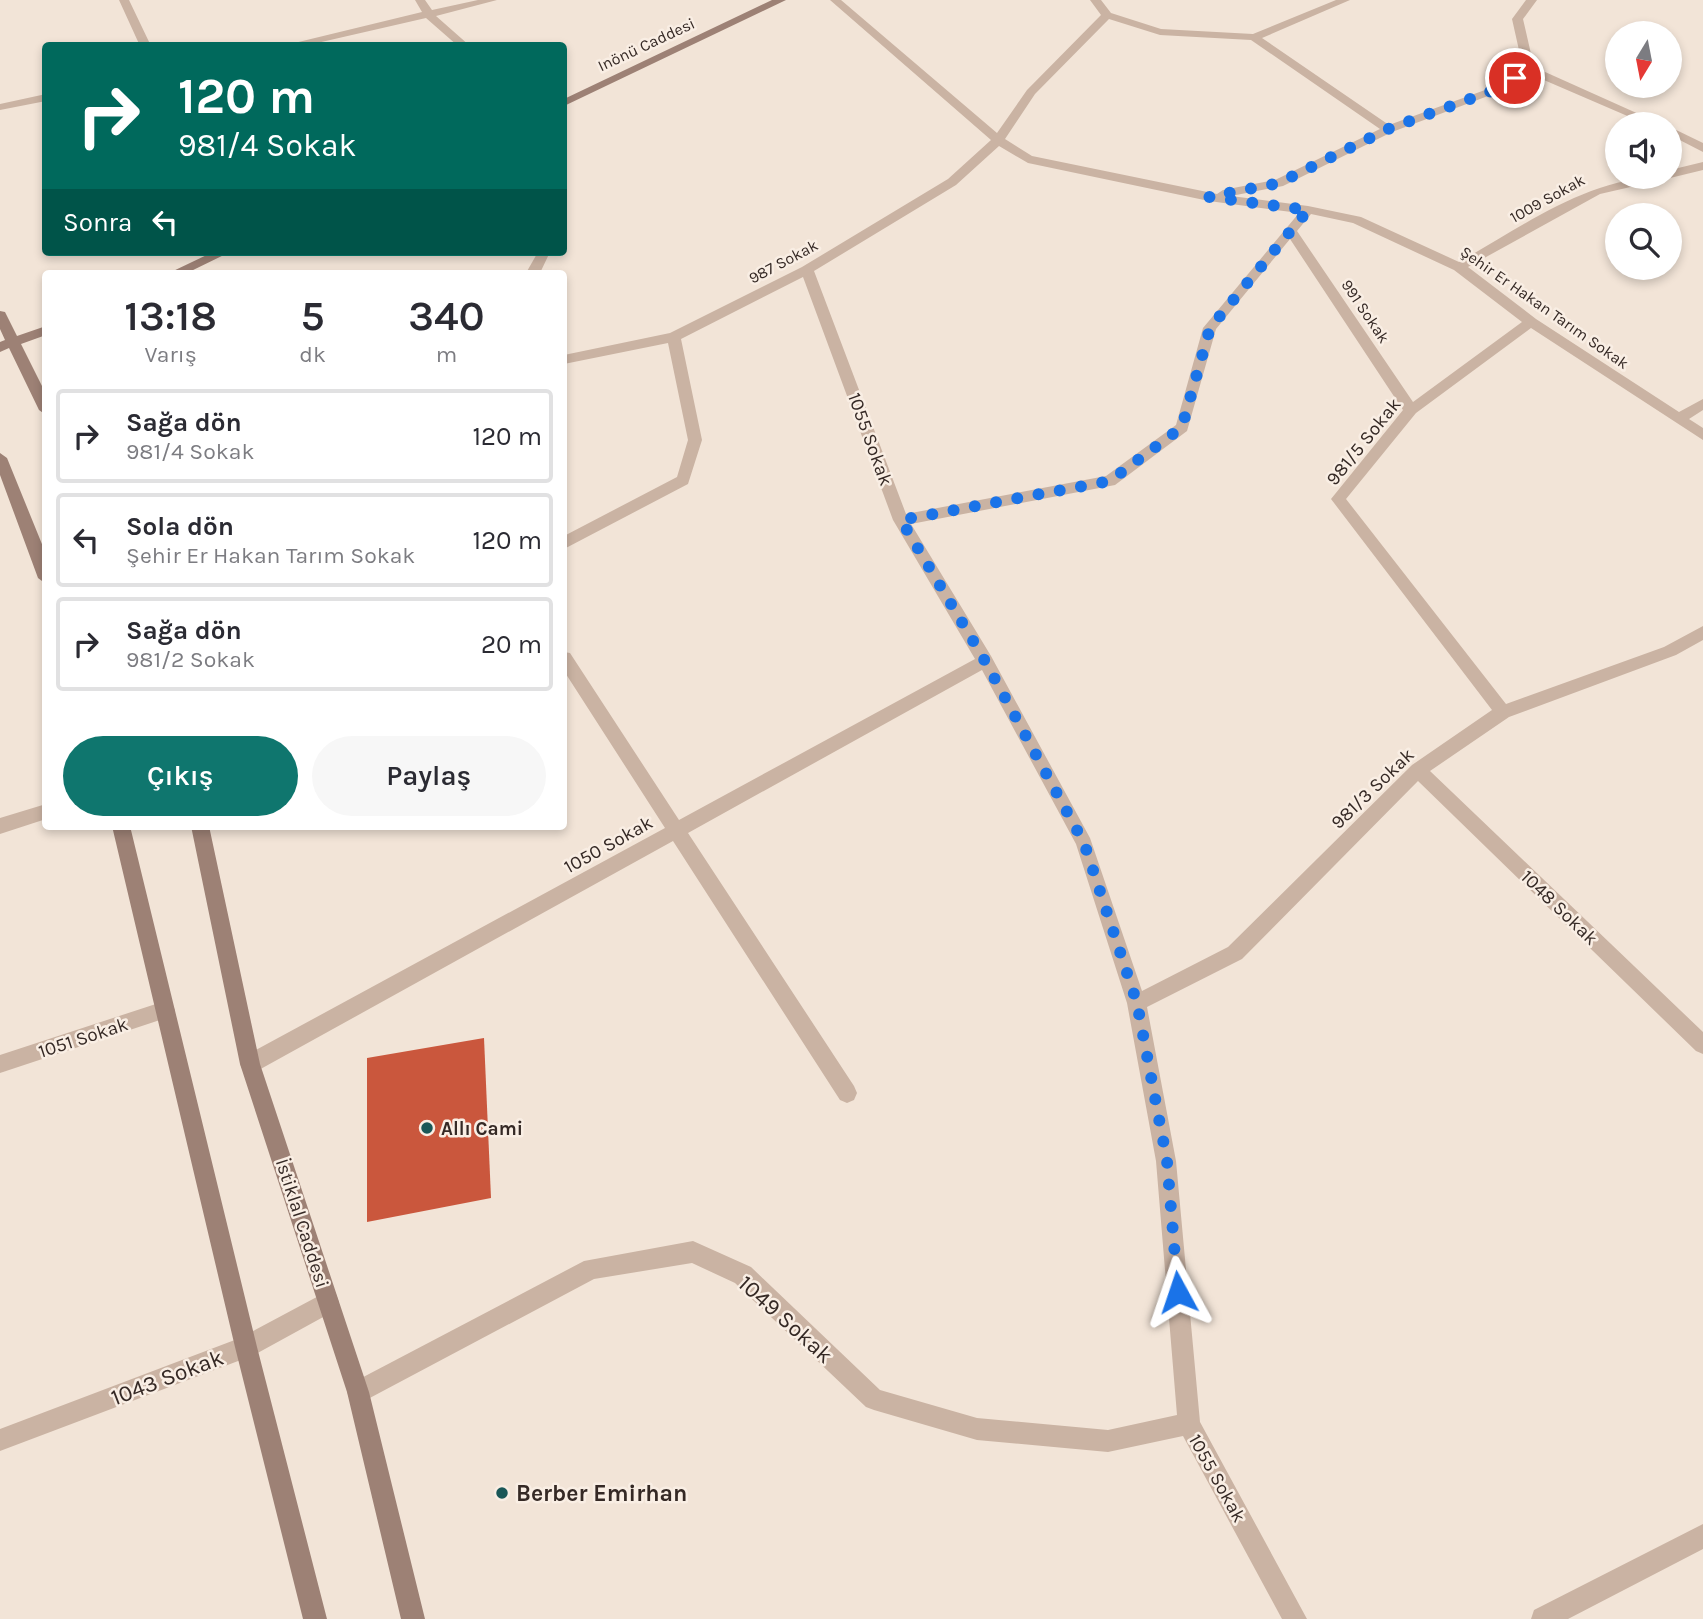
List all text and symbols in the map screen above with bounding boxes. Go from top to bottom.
street label: Inönü Caddesi [595,14,698,75]
north arrow [1605,21,1682,98]
map controls [1605,21,1682,280]
pin [1485,48,1545,108]
icon: arrive [1496,59,1534,97]
text: 120 m [178,68,315,125]
icon: right [63,70,154,161]
button: sound [1605,112,1682,189]
text: 981/4 Sokak [178,127,357,164]
street label: 1009 Sokak [1507,170,1588,227]
icon: left [146,203,184,241]
button: search [1605,203,1682,280]
text: Sonra [63,207,132,238]
street label: 987 Sokak [745,235,821,288]
street label: Şehir Er Hakan Tarım Sokak [1457,242,1633,373]
street label: 991 Sokak [1337,276,1394,347]
text: 13:18 [124,291,217,341]
text: 5 [301,291,325,341]
text: 340 [408,291,485,341]
text: Varış [145,341,197,368]
text: dk [299,341,326,368]
text: m [436,341,457,368]
street label: 1055 Sokak [843,390,897,489]
street label: 981/5 Sokak [1322,393,1406,490]
text: Sağa dön [126,407,242,438]
icon: right [67,417,105,455]
text: 120 m [472,421,542,452]
text: 981/4 Sokak [126,438,254,465]
text: Sola dön [126,511,234,542]
icon: left [67,521,105,559]
text: 120 m [472,525,542,556]
text: Şehir Er Hakan Tarım Sokak [126,542,415,569]
text: Sağa dön [126,615,242,646]
icon: right [67,625,105,663]
text: 20 m [481,629,542,660]
text: 981/2 Sokak [126,646,255,673]
button: Çıkış [63,736,298,816]
button: Paylaş [312,736,546,816]
street label: 981/3 Sokak [1327,744,1419,834]
street label: 1050 Sokak [560,811,657,878]
street label: 1048 Sokak [1516,866,1602,950]
street label: 1051 Sokak [36,1013,131,1063]
place label: Allı Cami [441,1118,523,1140]
marker: Allı Cami [419,1120,435,1136]
street label: İstiklal Caddesi [271,1156,333,1291]
position arrow [1141,1255,1215,1329]
street label: 1049 Sokak [733,1270,839,1369]
street label: 1043 Sokak [107,1344,227,1411]
street label: 1055 Sokak [1184,1431,1250,1527]
place label: Berber Emirhan [516,1480,687,1507]
marker: Berber Emirhan [494,1485,510,1501]

